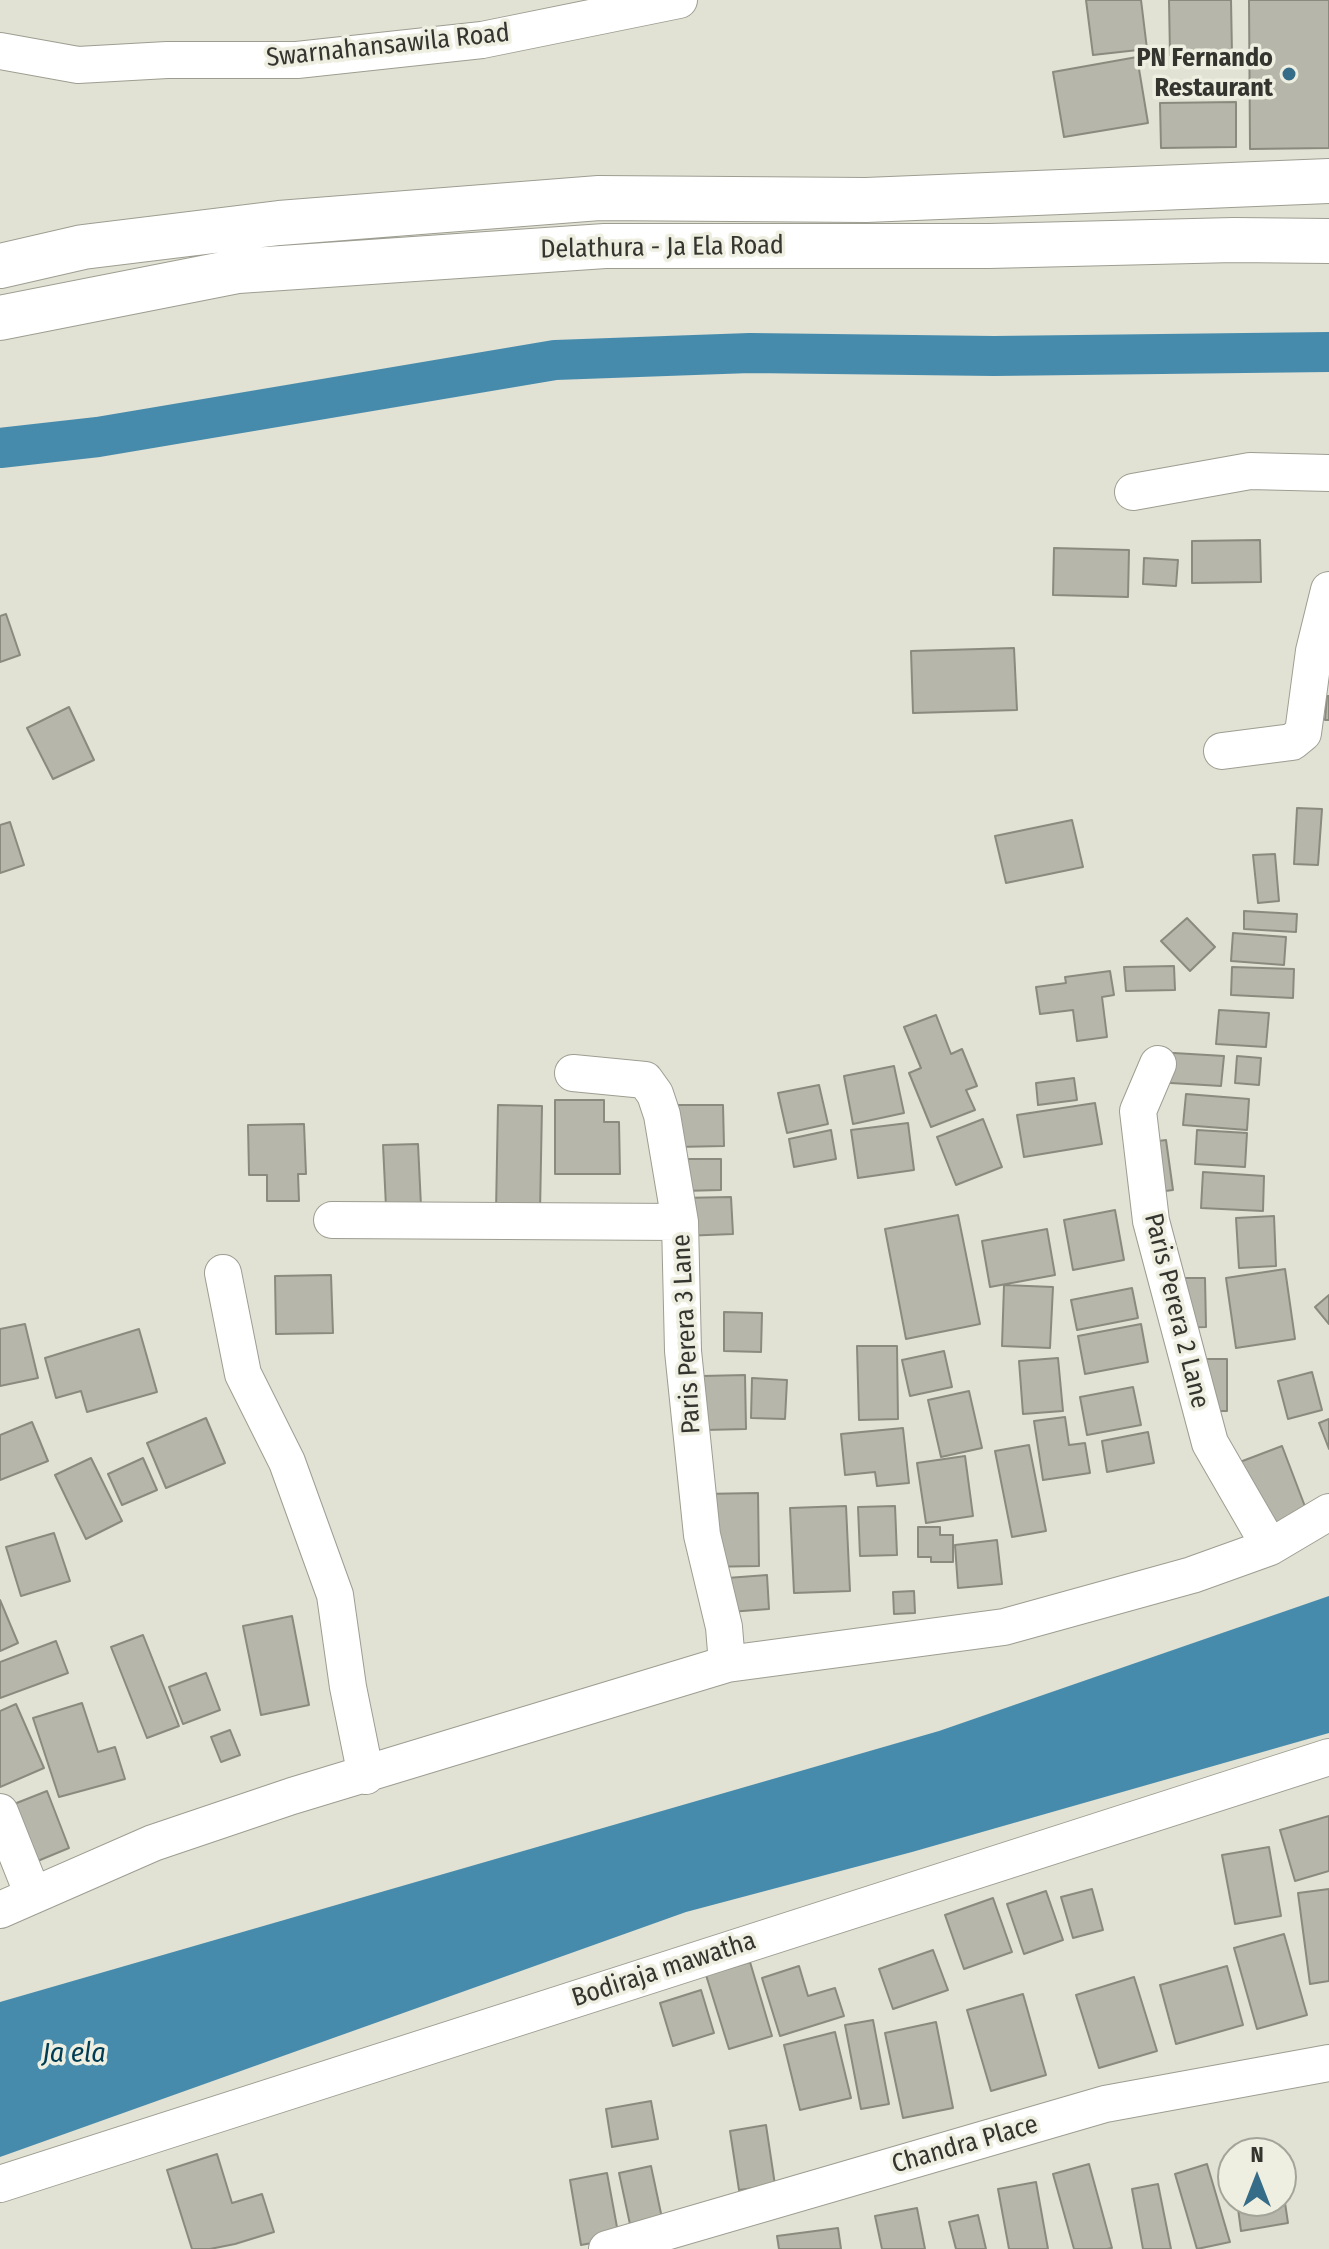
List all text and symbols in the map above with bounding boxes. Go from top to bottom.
street label: Swarnahansawila Road [265,18,511,74]
place label: PN Fernando Restaurant [1136,43,1273,104]
marker: PN Fernando Restaurant [1280,65,1298,83]
street label: Delathura - Ja Ela Road [540,230,784,266]
street label: Paris Perera 2 Lane [1137,1210,1215,1412]
street label: Paris Perera 3 Lane [666,1233,708,1435]
street label: Bodiraja mawatha [568,1926,760,2014]
water label: Ja ela [42,2037,106,2071]
street label: Chandra Place [888,2109,1042,2181]
north arrow [1217,2137,1297,2217]
text: N [1250,2141,1264,2168]

